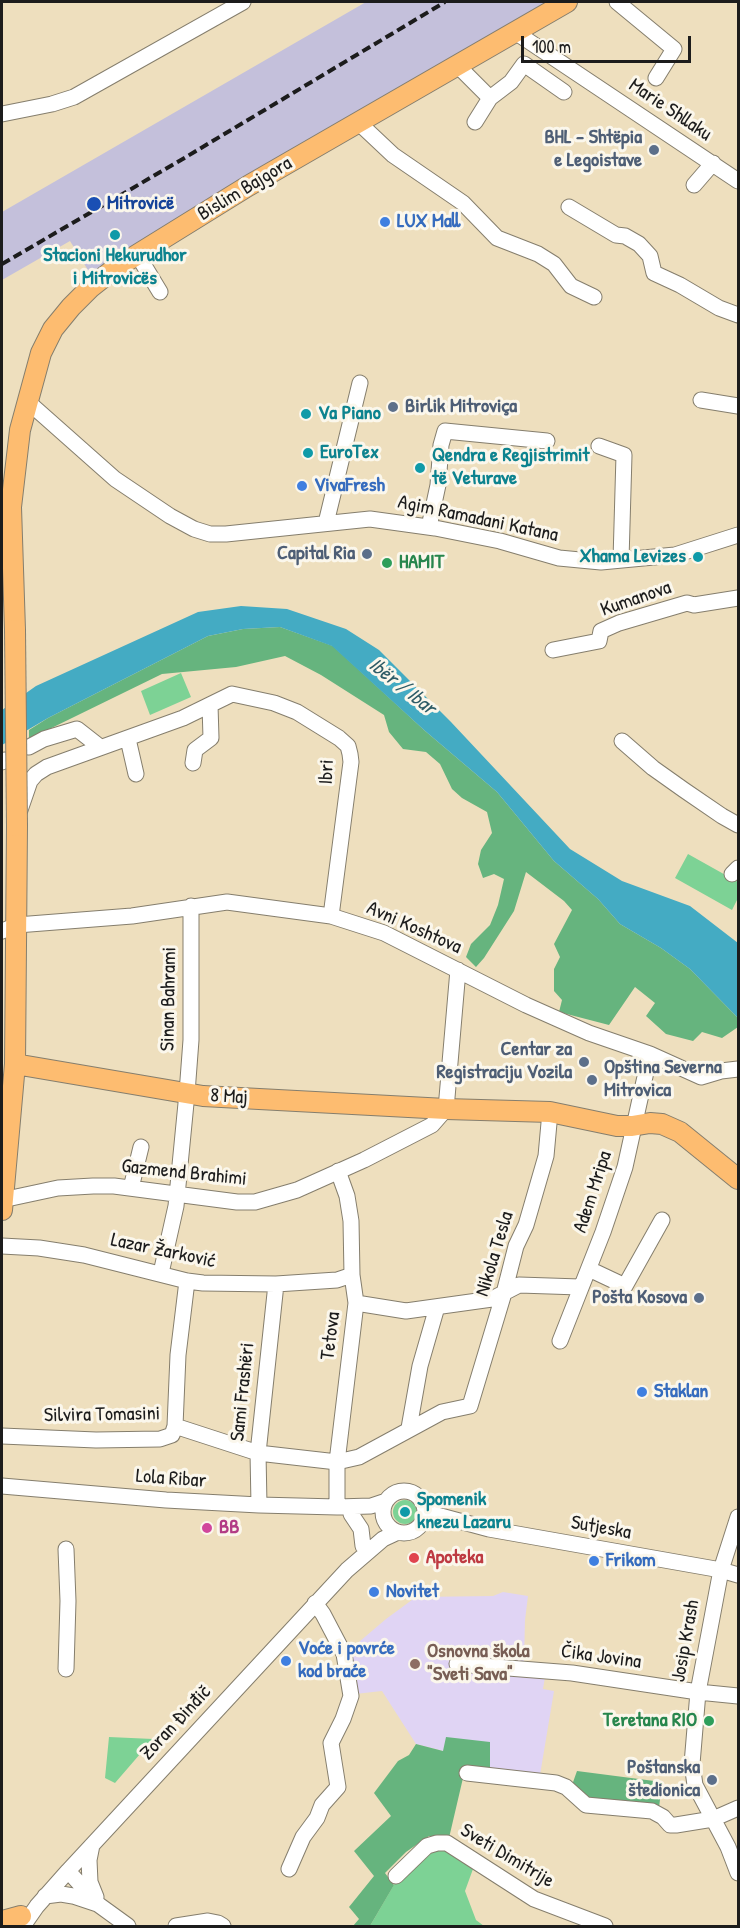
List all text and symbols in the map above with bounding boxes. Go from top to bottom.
scale bar [524,24,694,62]
text: 100 m [532,34,571,59]
street label: Marie Shllaku [624,74,716,146]
place label: BHL - Shtëpia e Legoistave [544,126,642,173]
marker: BHL - Shtëpia e Legoistave [647,143,661,157]
street label: Bislim Bajgora [194,152,296,226]
place label: Mitrovicë [107,192,174,216]
marker: Mitrovicë [85,195,103,213]
place label: LUX Mall [397,210,460,234]
marker: LUX Mall [378,215,392,229]
marker: Stacioni Hekurudhor i Mitrovicës [108,228,122,242]
place label: Stacioni Hekurudhor i Mitrovicës [43,244,187,291]
place label: Birlik Mitroviça [405,395,517,419]
marker: Birlik Mitroviça [386,400,400,414]
place label: Va Piano [318,402,381,426]
marker: Va Piano [299,407,313,421]
place label: EuroTex [320,441,379,465]
place label: Qendra e Regjistrimit të Veturave [432,444,589,491]
marker: EuroTex [301,446,315,460]
marker: Qendra e Regjistrimit të Veturave [413,461,427,475]
place label: VivaFresh [314,474,385,498]
marker: VivaFresh [295,479,309,493]
street label: Agim Ramadani Katana [396,490,560,548]
place label: Capital Ria [277,542,355,566]
place label: Xhama Levizes [580,545,686,569]
marker: Capital Ria [360,547,374,561]
marker: Xhama Levizes [691,550,705,564]
place label: HAMIT [399,551,444,575]
marker: HAMIT [380,556,394,570]
street label: Kumanova [598,576,674,622]
water label: Ibër / Ibar [363,653,441,721]
street label: Ibri [314,759,340,785]
street label: Avni Koshtova [363,896,465,960]
street label: Sinan Bahrami [156,947,182,1051]
place label: Centar za Registraciju Vozila [436,1038,572,1085]
marker: Centar za Registraciju Vozila [577,1055,591,1069]
place label: Opština Severna Mitrovica [604,1056,722,1103]
marker: Opština Severna Mitrovica [585,1073,599,1087]
street label: 8 Maj [210,1084,248,1110]
street label: Adem Mripa [569,1148,617,1236]
street label: Gazmend Brahimi [120,1154,248,1192]
street label: Nikola Tesla [471,1209,519,1299]
street label: Lazar Žarković [109,1228,217,1274]
place label: Pošta Kosova [592,1286,687,1310]
marker: Pošta Kosova [692,1291,706,1305]
street label: Tetova [316,1311,346,1361]
street label: Sami Frashëri [226,1342,260,1442]
place label: Staklan [654,1380,708,1404]
marker: Staklan [635,1385,649,1399]
street label: Silvira Tomasini [44,1402,160,1428]
street label: Lola Ribar [135,1465,207,1493]
place label: Spomenik knezu Lazaru [417,1488,511,1535]
marker: Spomenik knezu Lazaru [398,1505,412,1519]
street label: Sutjeska [569,1511,633,1545]
place label: BB [219,1516,239,1540]
marker: BB [200,1521,214,1535]
place label: Apoteka [426,1546,483,1570]
place label: Frikom [606,1549,656,1573]
marker: Apoteka [407,1551,421,1565]
marker: Frikom [587,1554,601,1568]
place label: Novitet [386,1580,439,1604]
marker: Novitet [367,1585,381,1599]
street label: Josip Krash [667,1598,705,1684]
place label: Voće i povrće kod braće [298,1637,395,1684]
street label: Čika Jovina [559,1639,643,1675]
place label: Osnovna škola "Sveti Sava" [427,1640,530,1687]
marker: Voće i povrće kod braće [279,1654,293,1668]
marker: Osnovna škola "Sveti Sava" [408,1657,422,1671]
street label: Zoran Đinđič [135,1681,217,1765]
place label: Teretana RIO [603,1709,697,1733]
marker: Teretana RIO [702,1714,716,1728]
place label: Poštanska štedionica [627,1756,700,1803]
marker: Poštanska štedionica [705,1773,719,1787]
street label: Sveti Dimitrije [456,1819,558,1893]

